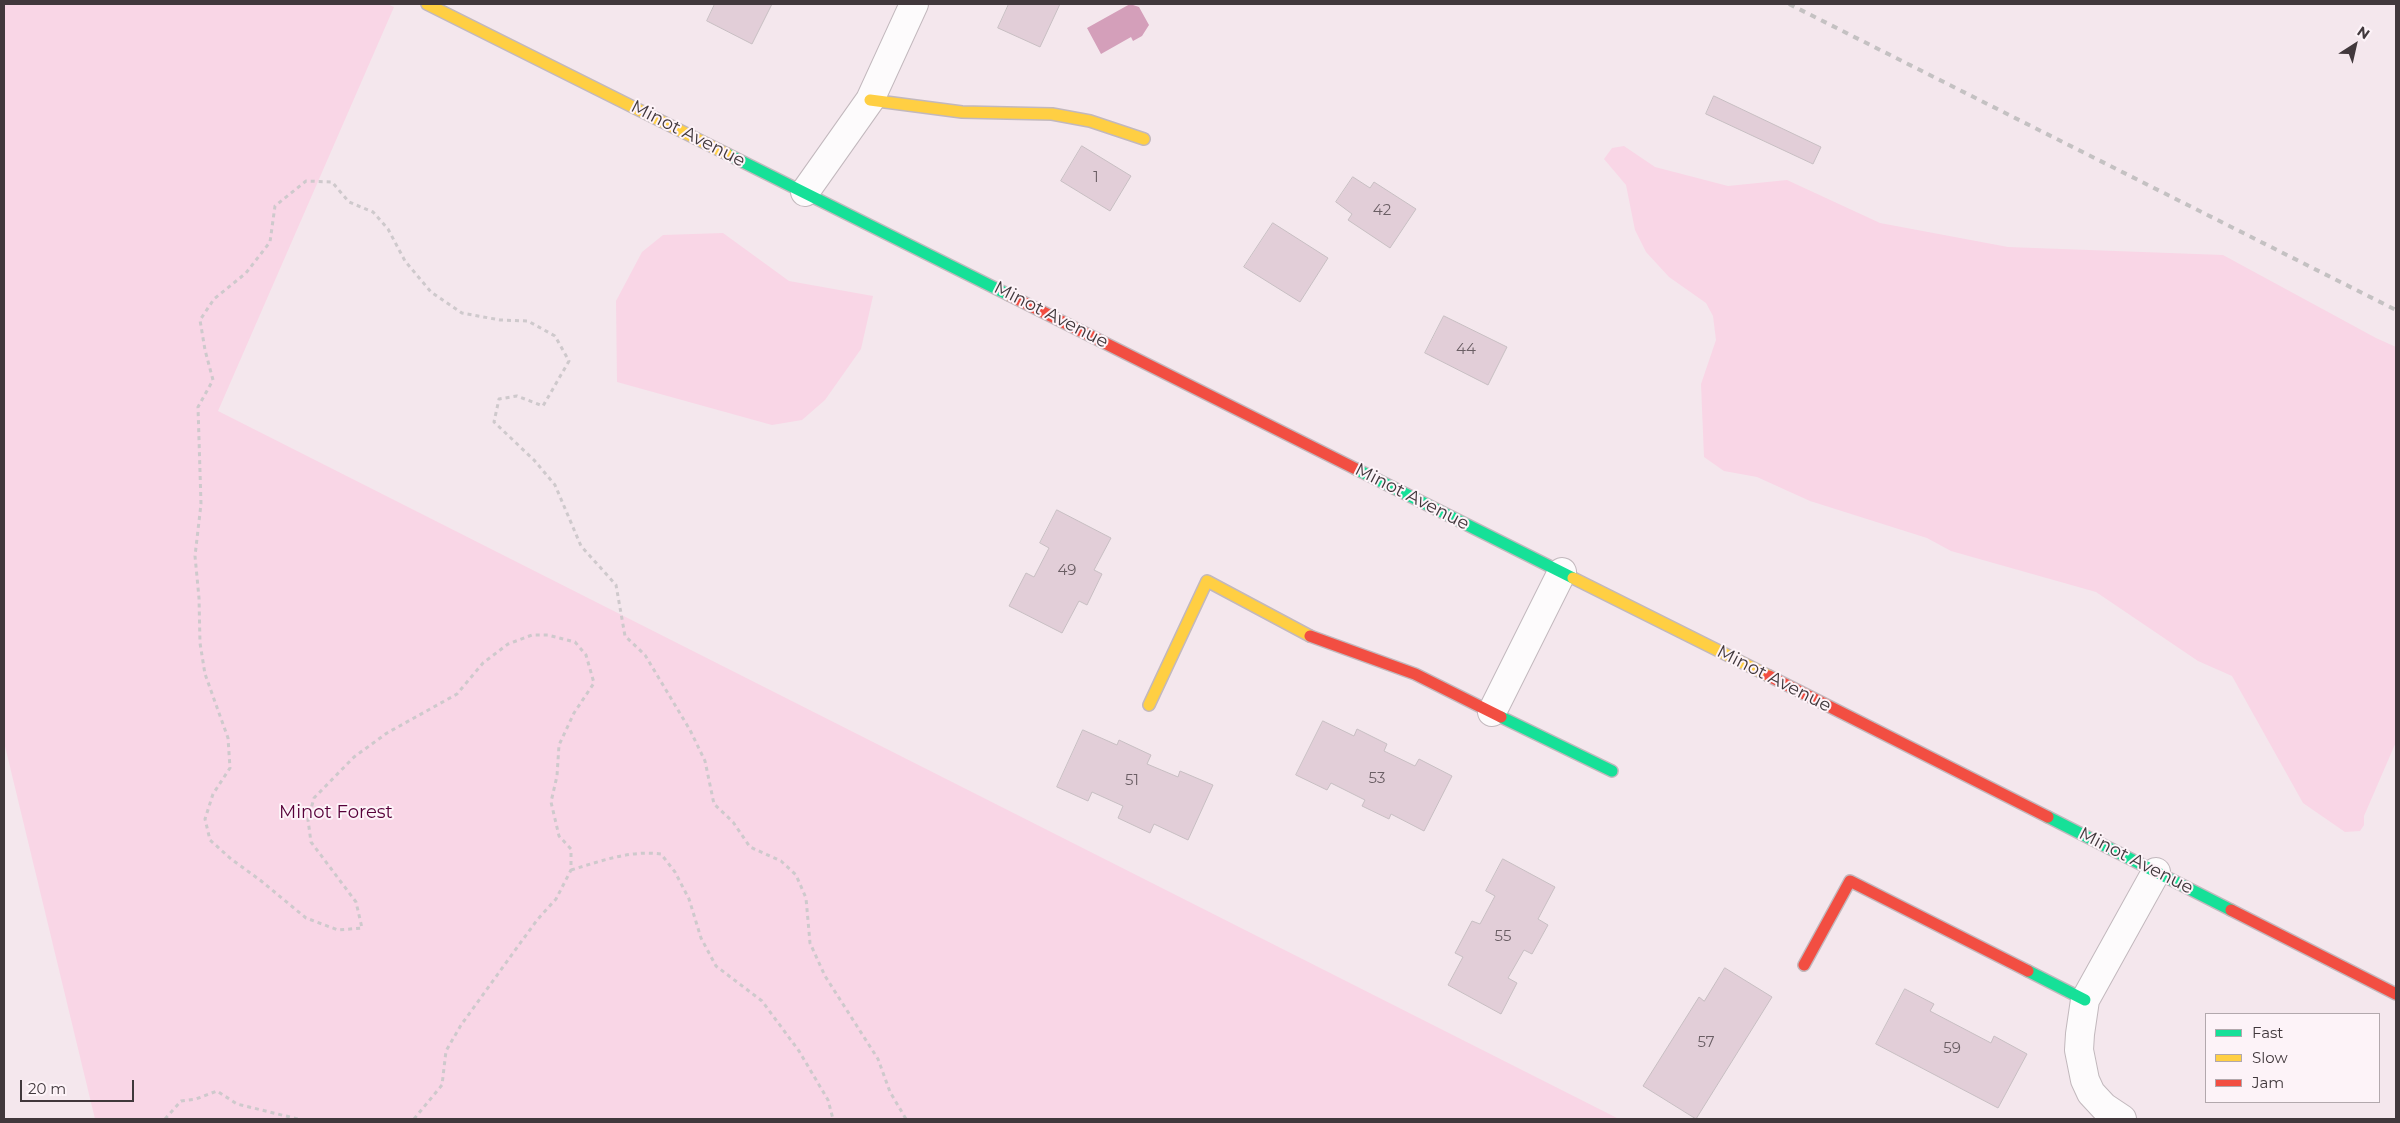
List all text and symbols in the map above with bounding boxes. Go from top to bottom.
north arrow [2330,20,2380,70]
text: N [2354,22,2373,43]
street label: Minot Avenue [627,96,749,172]
house number: 1 [1093,169,1099,187]
house number: 42 [1373,202,1391,220]
street label: Minot Avenue [990,277,1112,353]
house number: 44 [1456,341,1476,359]
street label: Minot Avenue [1351,459,1473,535]
house number: 49 [1058,562,1076,580]
street label: Minot Avenue [1713,641,1835,717]
house number: 53 [1369,770,1385,788]
house number: 51 [1125,772,1139,790]
park label: Minot Forest [279,802,393,824]
street label: Minot Avenue [2075,823,2197,899]
house number: 55 [1495,928,1511,946]
legend [2205,1013,2380,1103]
text: Fast [2252,1023,2283,1042]
house number: 57 [1697,1034,1715,1052]
house number: 59 [1943,1040,1961,1058]
text: Slow [2252,1048,2288,1067]
scale bar [22,1070,136,1102]
text: Jam [2252,1073,2284,1092]
text: 20 m [28,1079,66,1098]

